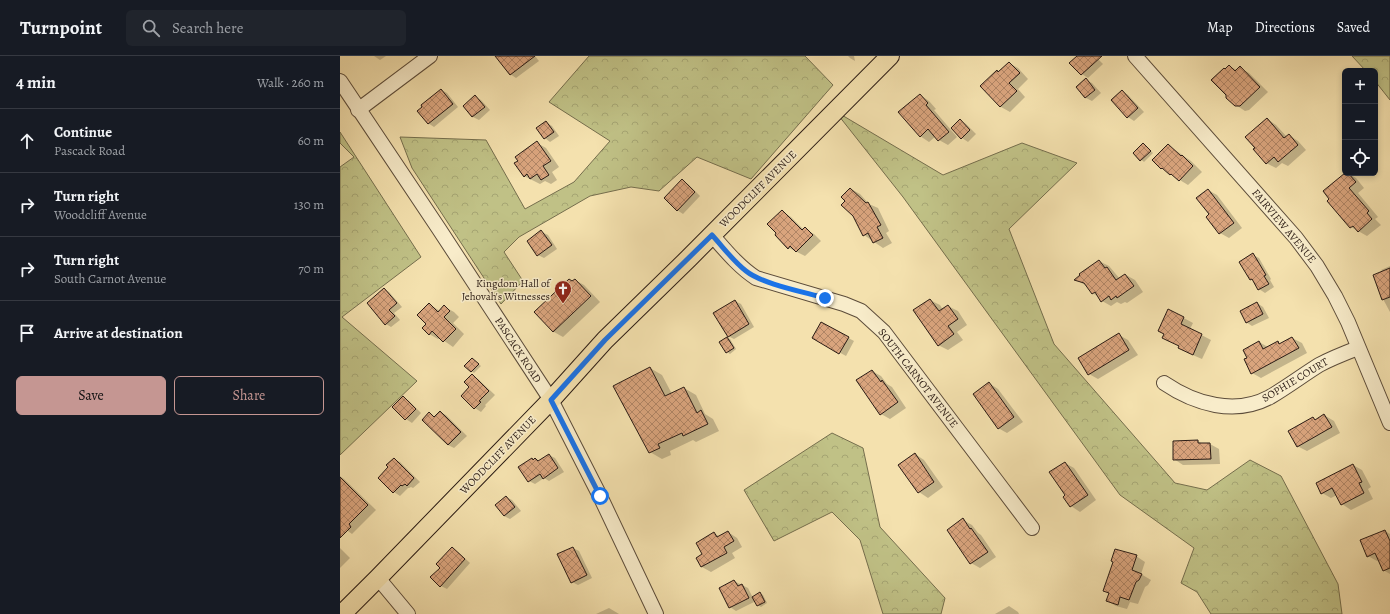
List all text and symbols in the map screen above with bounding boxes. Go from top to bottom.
search box [126,10,406,46]
text: Turnpoint [20,15,102,41]
icon: search [140,17,162,39]
text: Search here [172,18,243,38]
text: Map [1207,18,1233,37]
text: Directions [1255,18,1315,37]
text: Saved [1337,18,1370,37]
map controls [1342,68,1378,176]
button: + [1342,68,1378,104]
text: 4 min [16,71,56,94]
text: Walk · 260 m [257,74,324,91]
button: − [1342,104,1378,140]
text: Continue [54,122,112,142]
icon: ahead [16,130,38,152]
text: 60 m [298,132,324,149]
button: locate [1342,140,1378,176]
text: Pascack Road [54,142,125,159]
street label: WOODCLIFF AVENUE [715,147,800,232]
text: Turn right [54,186,119,206]
street label: FAIRVIEW AVENUE [1248,186,1320,266]
icon: right [16,194,38,216]
text: 130 m [294,196,324,213]
text: Woodcliff Avenue [54,206,147,223]
text: Turn right [54,250,119,270]
icon: right [16,258,38,280]
text: 70 m [298,260,324,277]
text: South Carnot Avenue [54,270,166,287]
place label: Kingdom Hall of Jehovah's Witnesses [462,276,551,304]
church icon: Kingdom Hall of Jehovah's Witnesses [553,279,573,304]
route end [816,289,834,307]
street label: PASCACK ROAD [491,314,545,386]
icon: arrive [16,322,38,344]
text: Arrive at destination [54,323,183,343]
street label: SOUTH CARNOT AVENUE [875,325,961,431]
street label: SOPHIE COURT [1259,354,1331,406]
button: Save [16,376,166,415]
button: Share [174,376,324,415]
street label: WOODCLIFF AVENUE [456,413,539,498]
route start [591,487,609,505]

